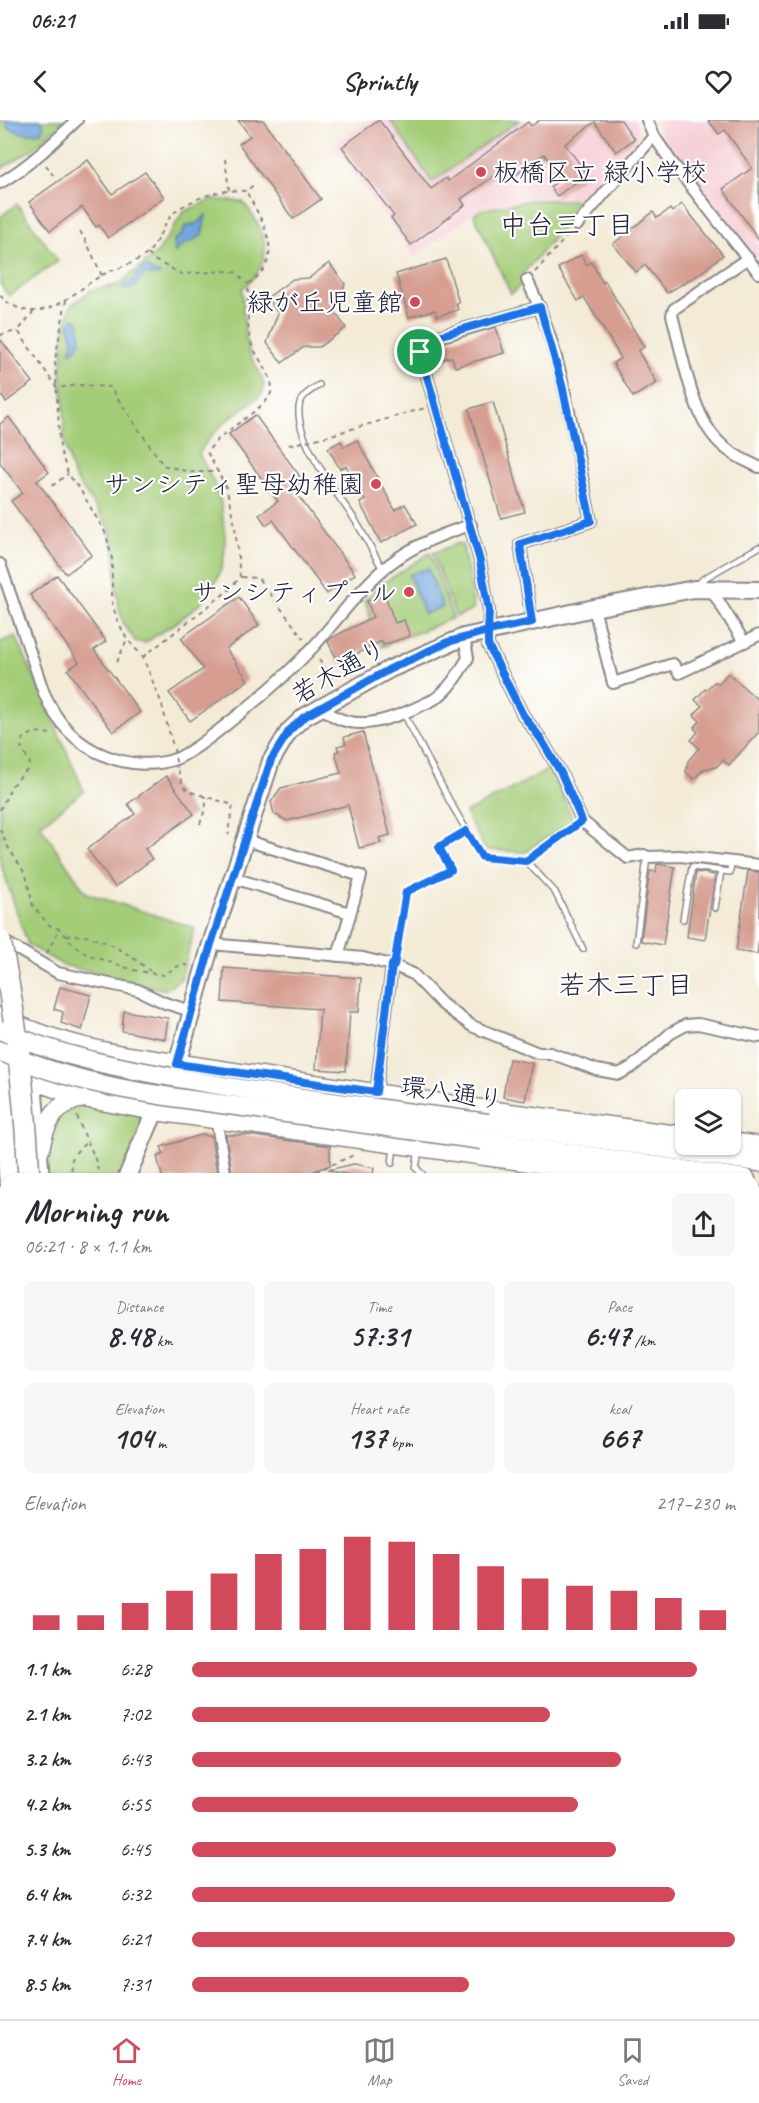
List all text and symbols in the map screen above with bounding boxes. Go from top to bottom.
text: 06:21 [30,7,74,35]
text: Sprintly [343,64,416,98]
icon: back [24,65,57,98]
icon: heart [702,65,735,98]
place label: 板橋区立 緑小学校 [493,156,707,189]
marker: 板橋区立 緑小学校 [474,165,488,179]
district label: 中台三丁目 [500,208,635,242]
place label: 緑が丘児童館 [247,286,403,319]
marker: 緑が丘児童館 [408,295,422,309]
pin [394,326,445,377]
icon: arrive [403,335,436,368]
place label: サンシティ聖母幼稚園 [104,468,364,501]
marker: サンシティ聖母幼稚園 [369,477,383,491]
place label: サンシティプール [192,576,397,609]
marker: サンシティプール [402,585,416,599]
street label: 若木通り [286,631,392,711]
district label: 若木三丁目 [559,968,694,1002]
street label: 環八通り [398,1069,506,1117]
map controls [675,1089,741,1155]
button: layers [675,1089,741,1155]
text: Morning run [24,1190,168,1232]
button: share [672,1193,735,1256]
text: 06:21 · 8 × 1.1 km [24,1234,151,1259]
text: Distance [116,1297,163,1317]
text: Time [367,1297,392,1317]
text: Pace [607,1297,632,1317]
text: 8.48 [107,1317,153,1355]
text: 57:31 [350,1317,409,1355]
text: 6:47 [584,1317,631,1355]
text: km [153,1331,172,1351]
text: /km [631,1331,655,1351]
text: Elevation [115,1399,164,1419]
text: Heart rate [350,1399,409,1419]
text: kcal [609,1399,630,1419]
text: 104 [113,1419,153,1457]
text: 137 [346,1419,387,1457]
text: 667 [599,1419,640,1457]
text: m [153,1433,166,1453]
text: bpm [387,1433,413,1453]
text: Elevation [24,1491,86,1516]
text: 217–230 m [656,1491,735,1516]
text: 1.1 km [24,1657,71,1682]
text: 6:28 [120,1657,151,1682]
text: 2.1 km [24,1702,71,1727]
text: 7:02 [120,1702,151,1727]
text: 3.2 km [24,1747,71,1772]
text: 6:43 [120,1747,151,1772]
text: 4.2 km [24,1792,71,1817]
text: 6:55 [120,1792,151,1817]
text: 5.3 km [24,1837,70,1862]
text: 6:45 [120,1837,151,1862]
text: 6.4 km [24,1882,71,1907]
text: 6:32 [120,1882,151,1907]
text: 7.4 km [24,1927,70,1952]
text: 6:21 [120,1927,151,1952]
text: 8.5 km [24,1972,70,1997]
text: 7:31 [120,1972,151,1997]
tab: Home [110,2034,143,2090]
tab: Map [363,2034,396,2090]
tab: Saved [616,2034,649,2090]

